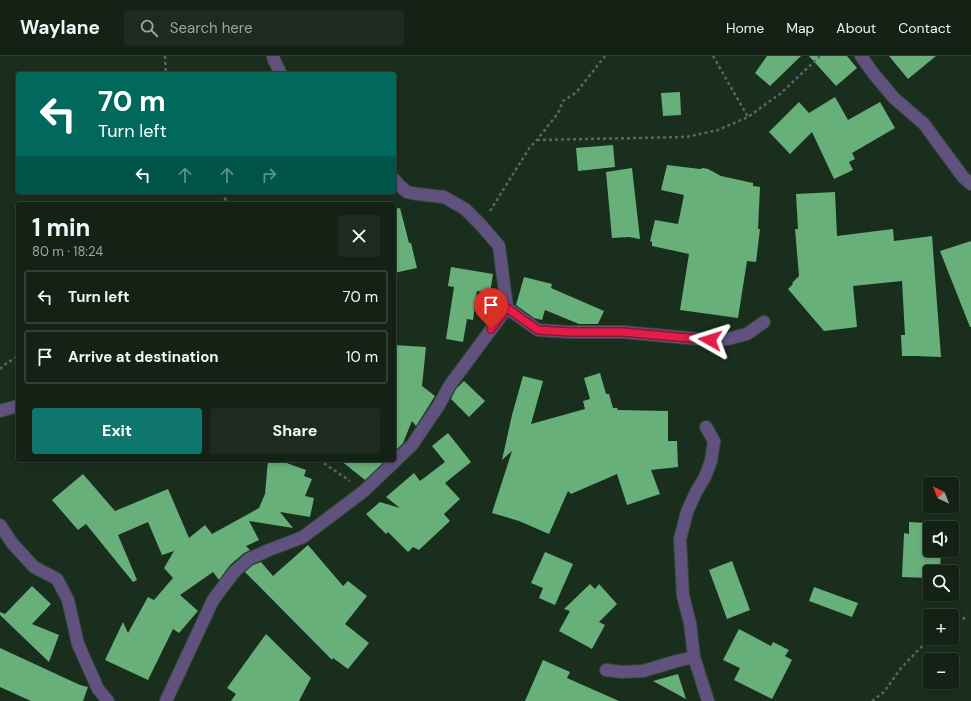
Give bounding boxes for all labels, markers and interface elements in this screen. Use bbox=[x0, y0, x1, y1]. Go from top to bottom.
search box bbox=[124, 10, 404, 46]
text: Waylane bbox=[20, 15, 100, 40]
icon: search bbox=[138, 17, 160, 39]
text: Search here bbox=[170, 18, 253, 38]
text: Home bbox=[726, 19, 764, 37]
text: Map bbox=[786, 19, 814, 37]
text: About bbox=[836, 19, 876, 37]
text: Contact bbox=[898, 19, 951, 37]
text: 70 m bbox=[98, 83, 166, 120]
icon: left bbox=[32, 88, 84, 140]
text: Turn left bbox=[98, 119, 167, 143]
icon: left bbox=[132, 164, 154, 186]
icon: ahead bbox=[174, 164, 196, 186]
icon: ahead bbox=[216, 164, 238, 186]
icon: right bbox=[258, 164, 280, 186]
text: 1 min bbox=[32, 212, 90, 243]
button: close bbox=[338, 215, 380, 257]
text: 80 m · 18:24 bbox=[32, 243, 103, 260]
icon: left bbox=[34, 286, 56, 308]
text: Turn left bbox=[68, 287, 129, 307]
text: 70 m bbox=[343, 287, 378, 307]
pin bbox=[474, 288, 508, 329]
icon: arrive bbox=[480, 294, 502, 316]
position arrow bbox=[689, 319, 731, 361]
icon: arrive bbox=[34, 346, 56, 368]
text: Arrive at destination bbox=[68, 347, 219, 367]
text: 10 m bbox=[346, 347, 378, 367]
button: Exit bbox=[32, 408, 202, 454]
button: Share bbox=[210, 408, 380, 454]
north arrow bbox=[923, 477, 959, 513]
map controls bbox=[923, 477, 959, 689]
button: sound bbox=[923, 521, 959, 557]
button: search bbox=[923, 565, 959, 601]
button: + bbox=[923, 609, 959, 645]
button: − bbox=[923, 653, 959, 689]

